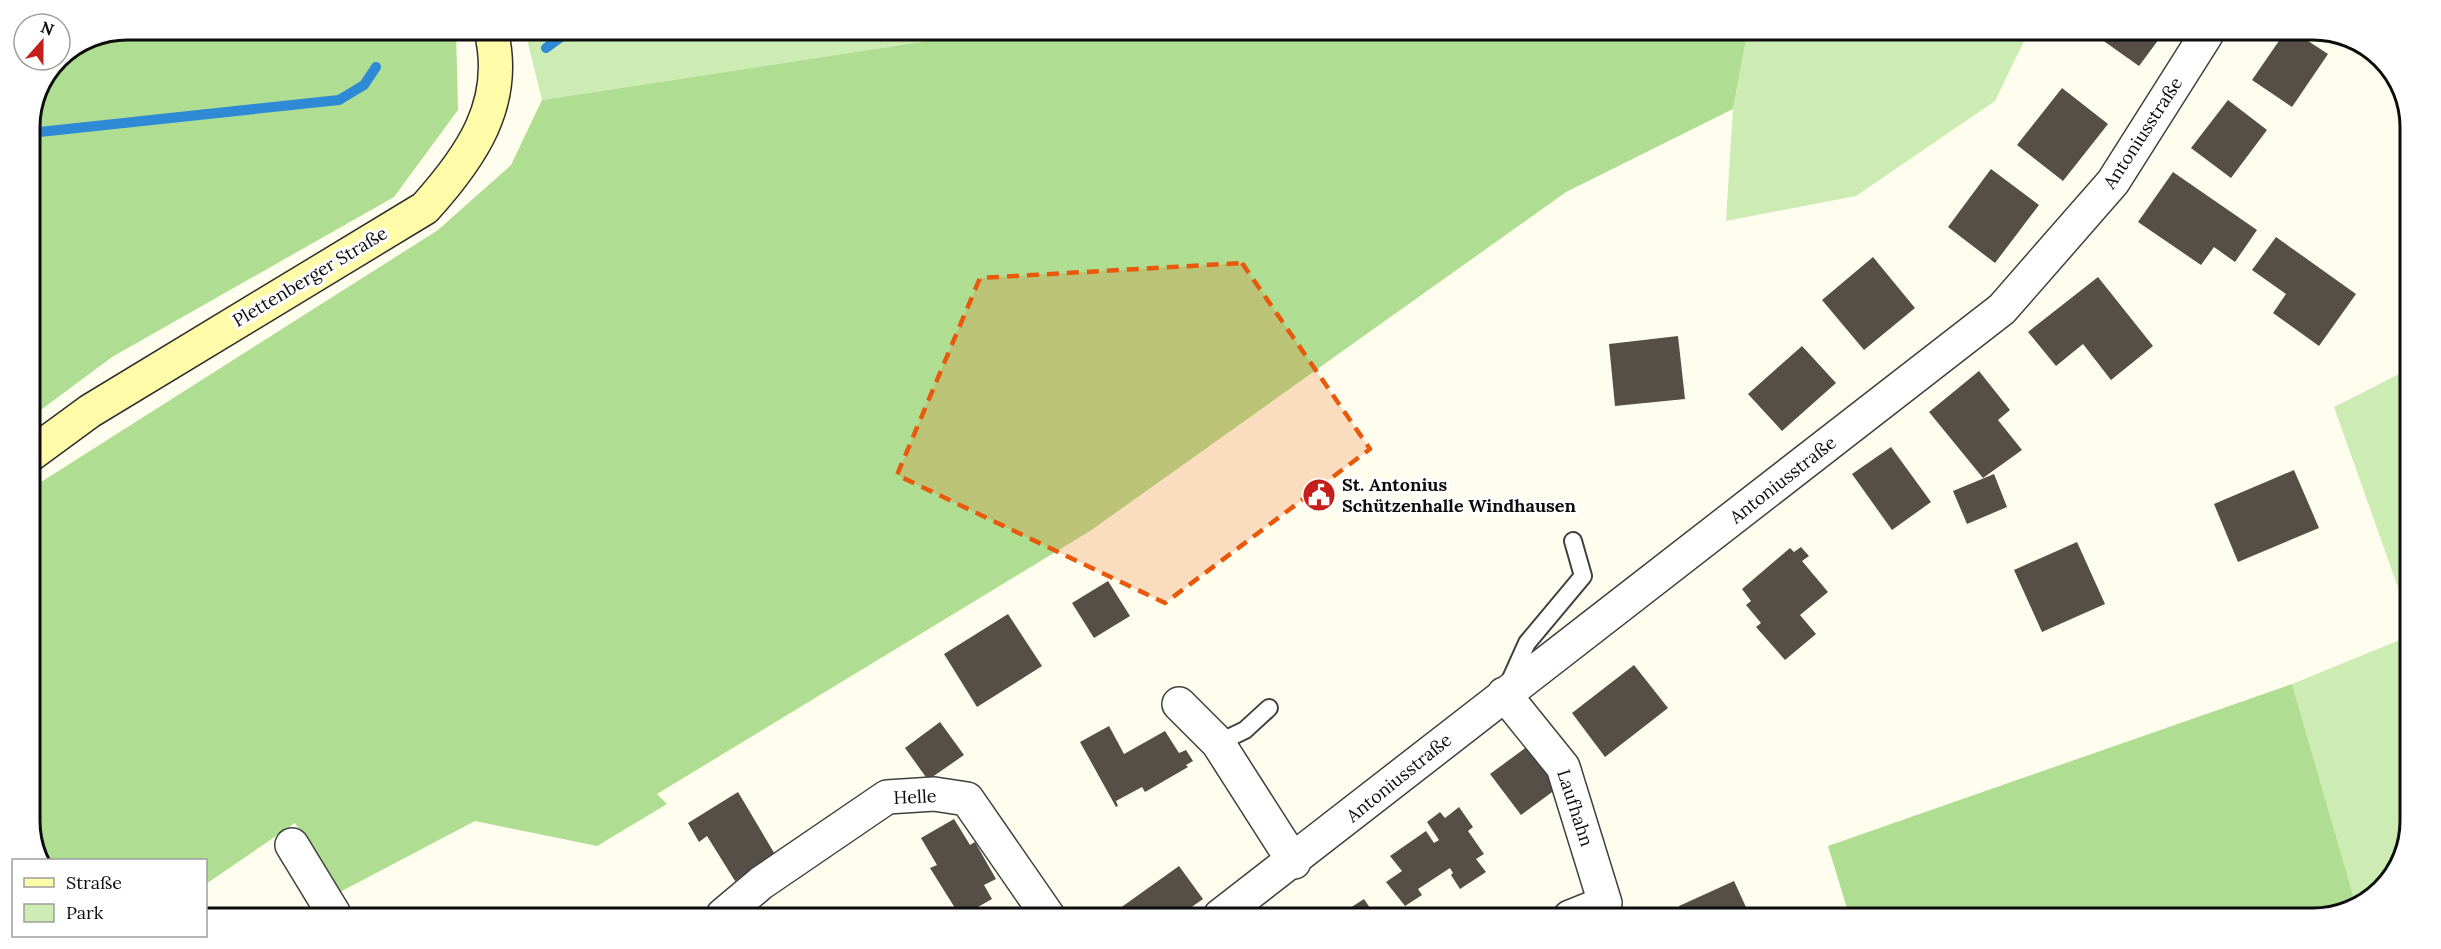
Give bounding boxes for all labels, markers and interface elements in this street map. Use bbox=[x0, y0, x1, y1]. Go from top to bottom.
north arrow bbox=[12, 12, 72, 72]
text: N bbox=[38, 16, 57, 40]
street label: Antoniusstraße bbox=[2097, 72, 2187, 194]
street label: Plettenberger Straße bbox=[228, 221, 391, 332]
street label: Antoniusstraße bbox=[1724, 431, 1841, 529]
place label: St. Antonius Schützenhalle Windhausen bbox=[1342, 473, 1576, 517]
public building icon: St. Antonius Schützenhalle Windhausen bbox=[1301, 477, 1337, 513]
street label: Antoniusstraße bbox=[1341, 728, 1456, 828]
street label: Laufhahn bbox=[1552, 766, 1599, 849]
street label: Helle bbox=[893, 784, 937, 809]
legend bbox=[12, 859, 207, 937]
text: Straße bbox=[66, 871, 122, 894]
text: Park bbox=[66, 901, 104, 924]

